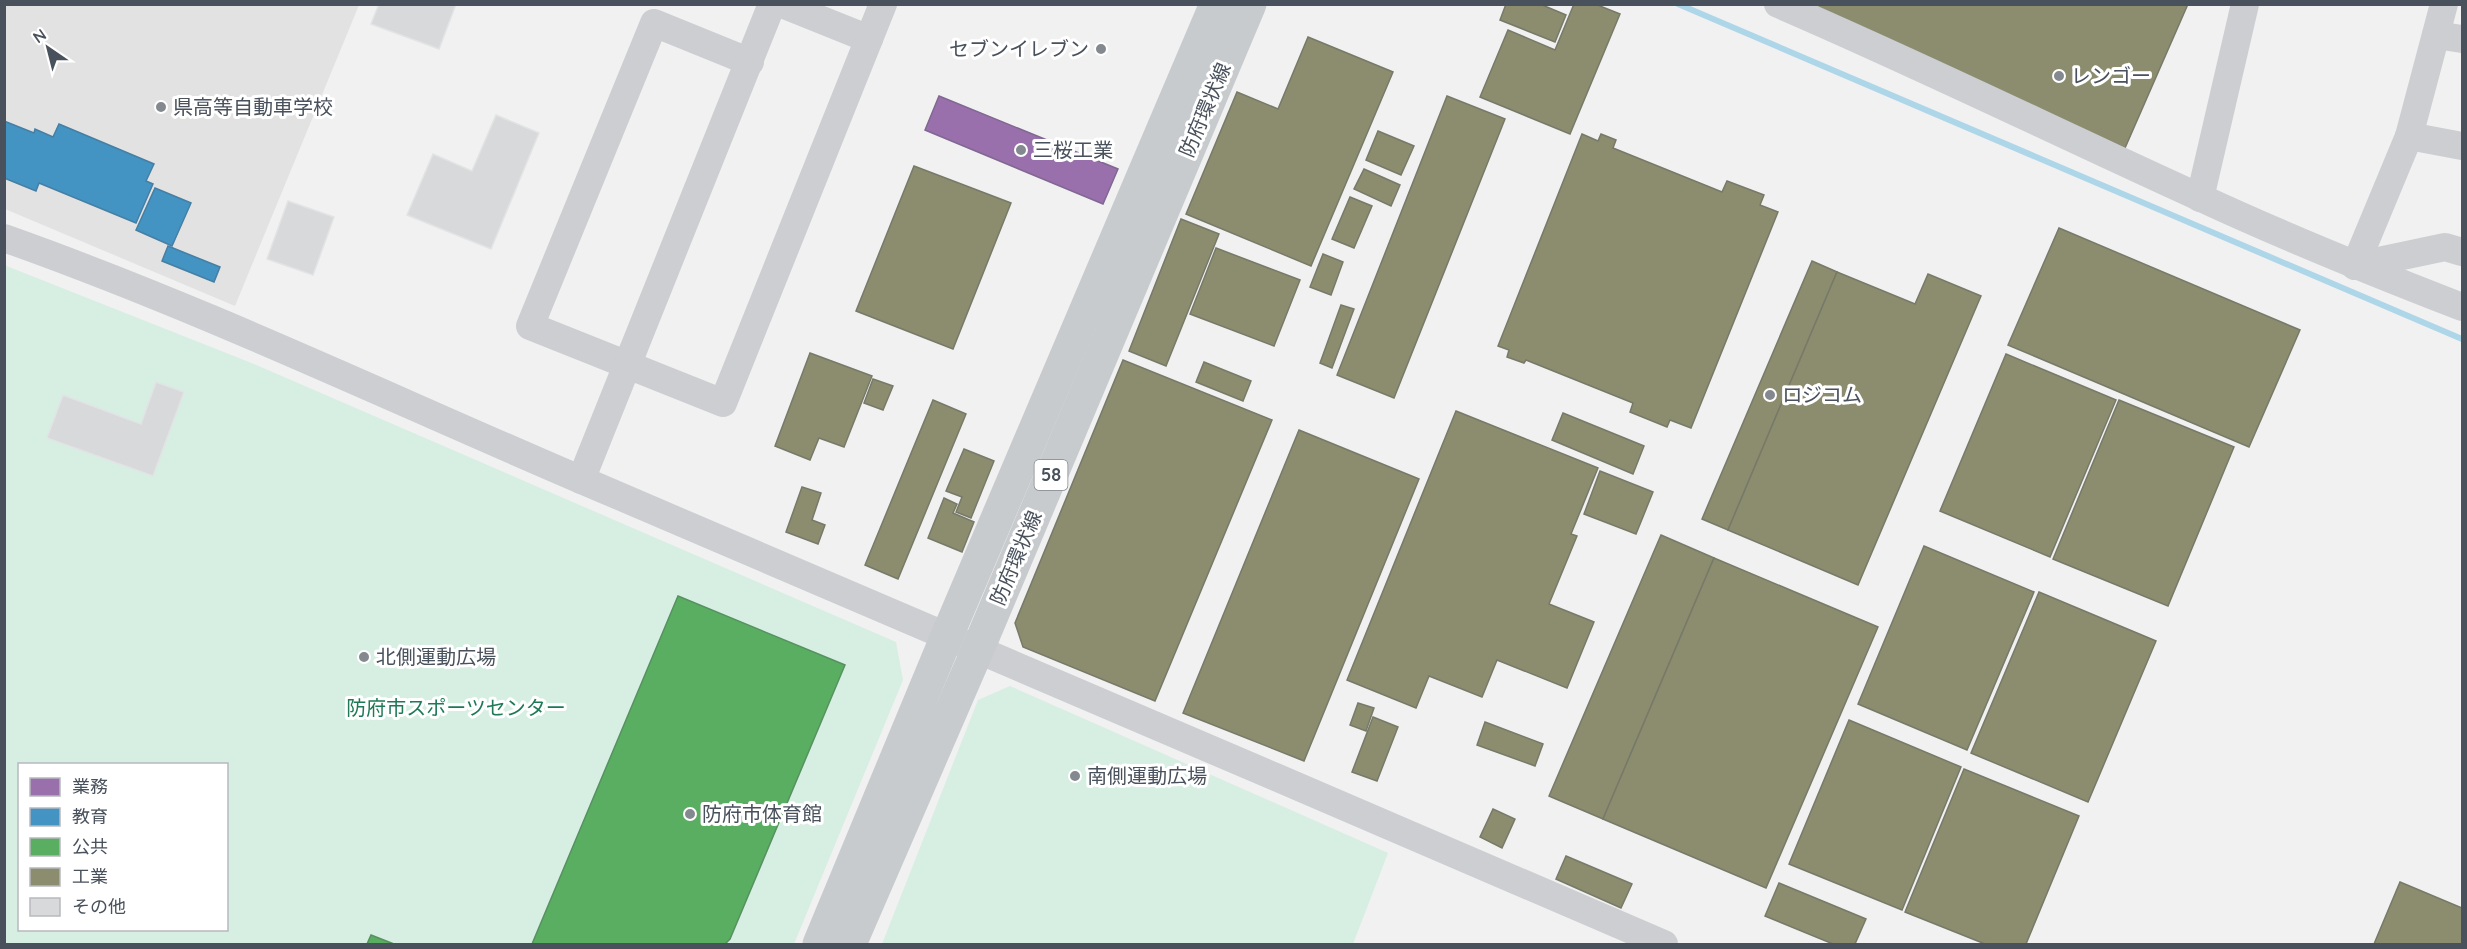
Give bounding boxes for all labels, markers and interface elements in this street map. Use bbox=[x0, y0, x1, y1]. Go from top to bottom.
north arrow bbox=[18, 18, 78, 78]
text: N bbox=[29, 24, 50, 47]
place label: セブンイレブン bbox=[949, 36, 1089, 61]
marker: セブンイレブン bbox=[1094, 42, 1108, 56]
street label: 防府環状線 bbox=[1173, 59, 1236, 161]
place label: レンゴー bbox=[2071, 63, 2151, 88]
marker: レンゴー bbox=[2052, 69, 2066, 83]
place label: 県高等自動車学校 bbox=[173, 94, 333, 119]
marker: 県高等自動車学校 bbox=[154, 100, 168, 114]
place label: 三桜工業 bbox=[1033, 137, 1113, 162]
marker: 三桜工業 bbox=[1014, 143, 1028, 157]
place label: ロジコム bbox=[1782, 382, 1862, 407]
marker: ロジコム bbox=[1763, 388, 1777, 402]
road number: 58 bbox=[1034, 460, 1068, 490]
street label: 防府環状線 bbox=[984, 507, 1047, 609]
place label: 北側運動広場 bbox=[376, 644, 496, 669]
marker: 北側運動広場 bbox=[357, 650, 371, 664]
park label: 防府市スポーツセンター bbox=[346, 695, 566, 720]
legend bbox=[18, 763, 228, 931]
place label: 南側運動広場 bbox=[1087, 763, 1207, 788]
marker: 南側運動広場 bbox=[1068, 769, 1082, 783]
text: 業務 bbox=[72, 775, 108, 798]
place label: 防府市体育館 bbox=[702, 801, 822, 826]
text: 教育 bbox=[72, 805, 108, 828]
marker: 防府市体育館 bbox=[683, 807, 697, 821]
text: 公共 bbox=[72, 835, 108, 858]
text: 工業 bbox=[72, 865, 108, 888]
text: その他 bbox=[72, 895, 126, 918]

